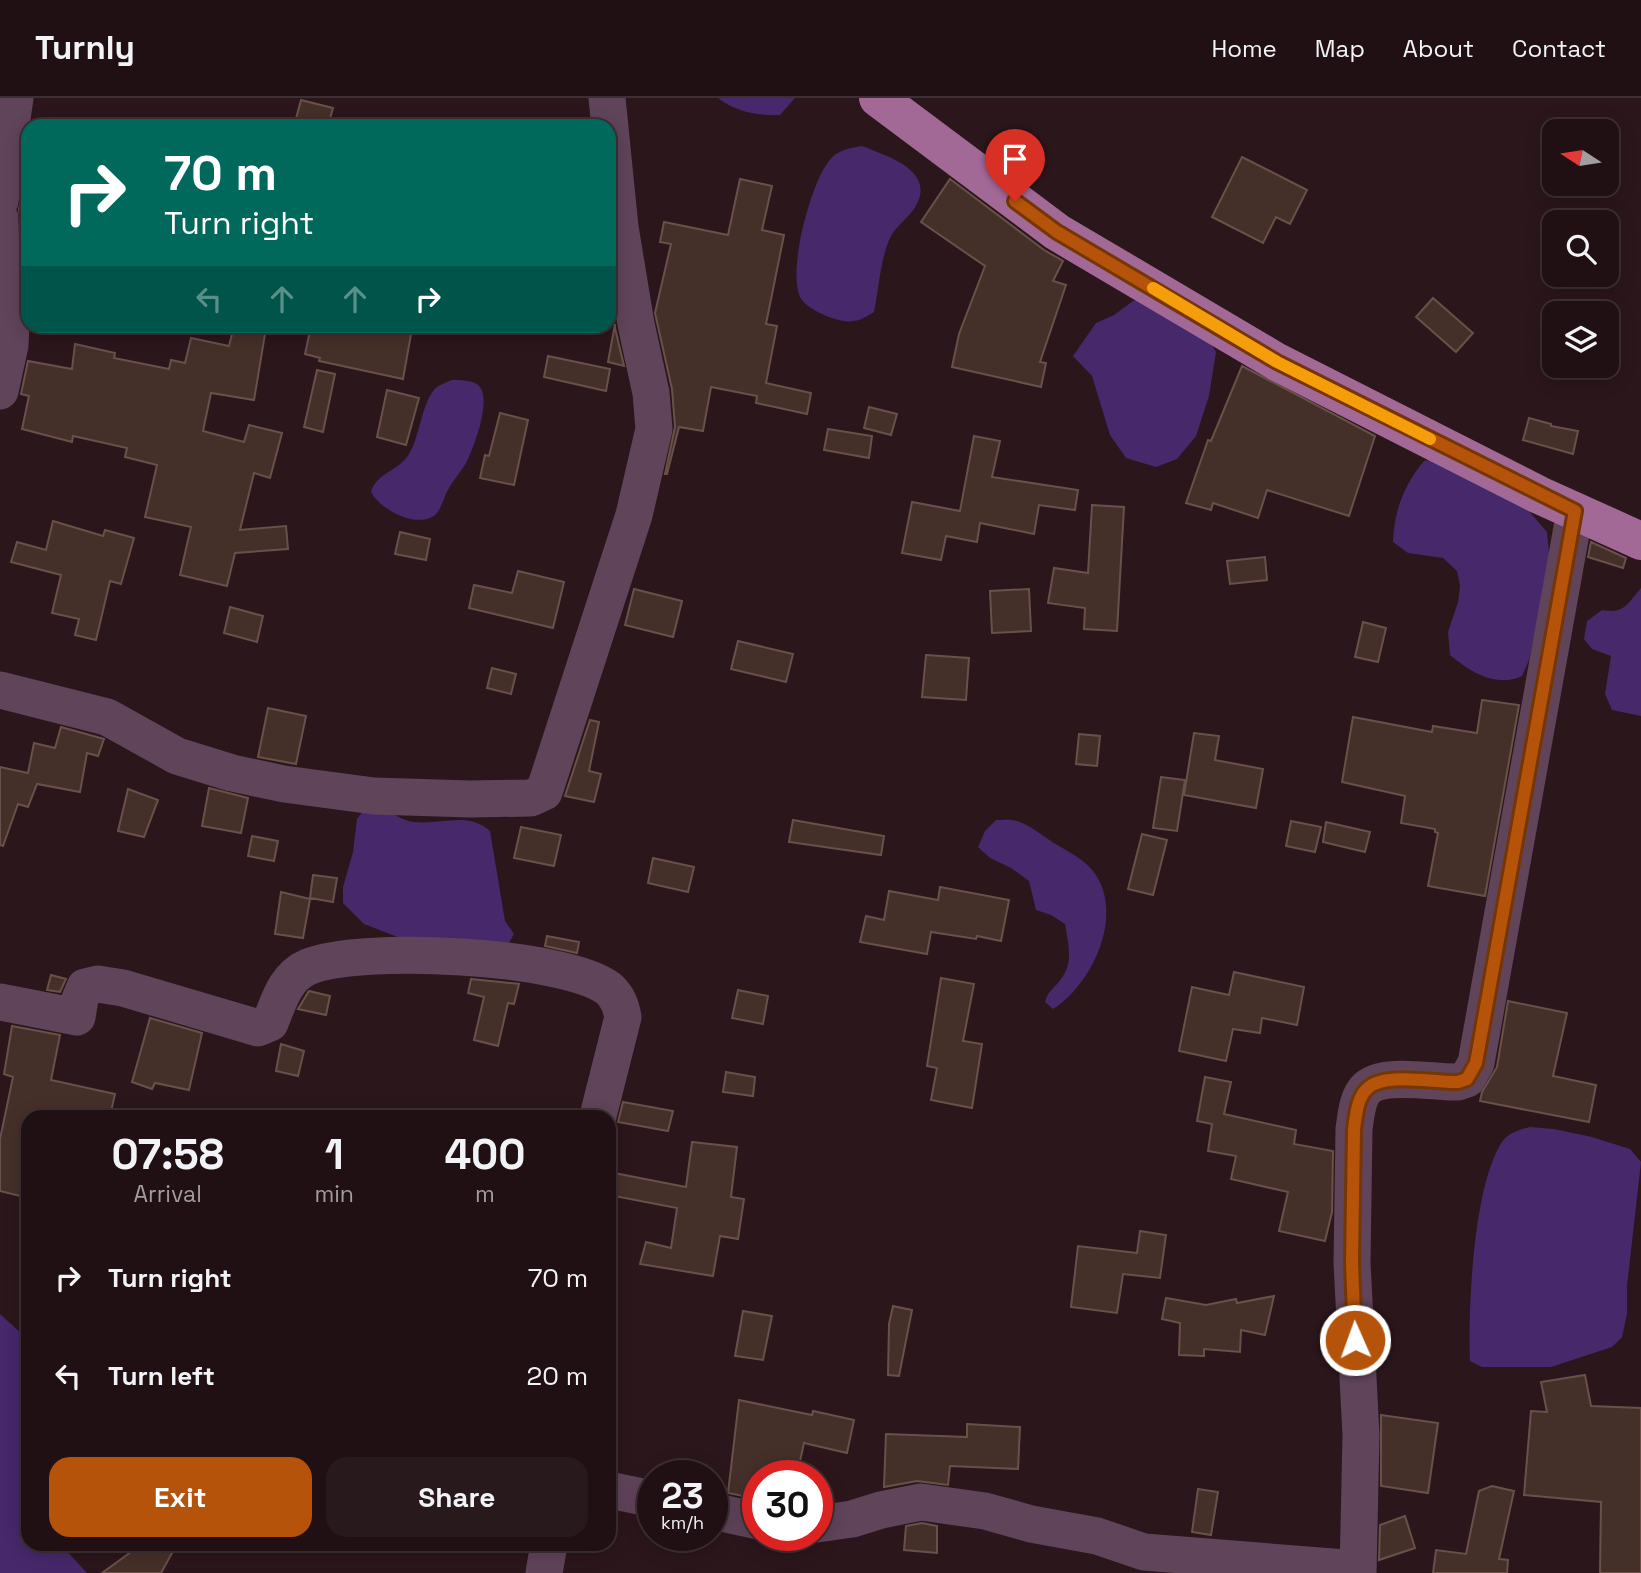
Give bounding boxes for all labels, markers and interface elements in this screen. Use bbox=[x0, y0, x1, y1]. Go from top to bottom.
text: Turnly bbox=[35, 27, 135, 69]
text: Home bbox=[1211, 33, 1277, 64]
text: Map bbox=[1315, 33, 1365, 64]
text: About bbox=[1403, 33, 1474, 64]
text: Contact bbox=[1512, 33, 1606, 64]
north arrow bbox=[1542, 119, 1619, 196]
map controls bbox=[1542, 119, 1619, 378]
pin bbox=[985, 129, 1045, 201]
icon: arrive bbox=[996, 140, 1034, 178]
text: 70 m bbox=[164, 142, 277, 204]
icon: right bbox=[49, 147, 140, 238]
text: Turn right bbox=[164, 203, 314, 243]
button: search bbox=[1542, 210, 1619, 287]
icon: left bbox=[190, 280, 228, 318]
icon: ahead bbox=[263, 280, 301, 318]
icon: ahead bbox=[336, 280, 374, 318]
icon: right bbox=[409, 280, 447, 318]
button: layers bbox=[1542, 301, 1619, 378]
text: 07:58 bbox=[111, 1128, 224, 1181]
text: 1 bbox=[325, 1128, 344, 1181]
text: 400 bbox=[444, 1128, 526, 1181]
text: Arrival bbox=[134, 1179, 202, 1209]
text: min bbox=[314, 1179, 354, 1209]
text: m bbox=[475, 1179, 495, 1209]
icon: right bbox=[49, 1259, 87, 1297]
text: Turn right bbox=[108, 1261, 232, 1295]
text: 70 m bbox=[528, 1261, 588, 1295]
position arrow bbox=[1318, 1303, 1392, 1377]
icon: left bbox=[49, 1357, 87, 1395]
text: Turn left bbox=[108, 1359, 215, 1393]
text: 20 m bbox=[527, 1359, 588, 1393]
button: Exit bbox=[49, 1457, 312, 1537]
button: Share bbox=[326, 1457, 588, 1537]
speed limit sign: 30 bbox=[742, 1460, 833, 1551]
text: 23 bbox=[661, 1474, 704, 1518]
text: km/h bbox=[661, 1511, 704, 1534]

